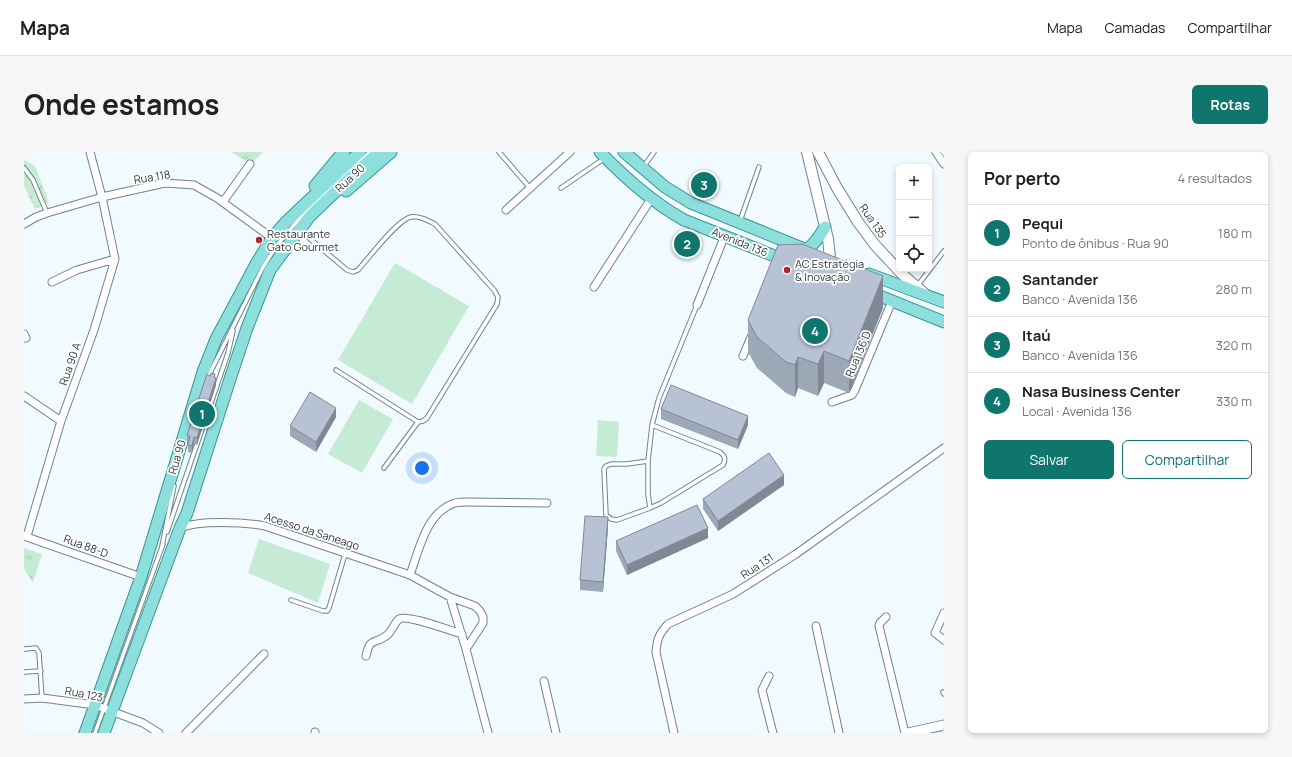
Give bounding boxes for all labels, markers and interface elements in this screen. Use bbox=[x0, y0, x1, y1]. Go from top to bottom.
text: Mapa bbox=[20, 15, 70, 41]
text: Mapa bbox=[1047, 18, 1083, 37]
text: Camadas bbox=[1105, 18, 1165, 37]
text: Compartilhar bbox=[1187, 18, 1272, 37]
text: Onde estamos bbox=[24, 85, 219, 123]
button: Rotas bbox=[1192, 85, 1268, 124]
street label: Rua 90 bbox=[332, 160, 368, 195]
map controls bbox=[896, 164, 932, 272]
button: + bbox=[896, 164, 932, 200]
street label: Rua 118 bbox=[133, 166, 171, 187]
text: Por perto bbox=[984, 167, 1060, 190]
text: 4 resultados bbox=[1177, 169, 1252, 187]
pin: 3 bbox=[691, 170, 717, 200]
button: − bbox=[896, 200, 932, 236]
street label: Rua 135 bbox=[856, 201, 891, 241]
text: Pequi bbox=[1022, 213, 1063, 234]
street label: Avenida 136 bbox=[710, 223, 771, 260]
text: 1 bbox=[994, 224, 1000, 242]
text: 180 m bbox=[1218, 224, 1252, 242]
place label: Restaurante Gato Gourmet bbox=[267, 226, 339, 254]
pin: 2 bbox=[674, 229, 700, 259]
text: Ponto de ônibus · Rua 90 bbox=[1022, 234, 1169, 252]
marker: Restaurante Gato Gourmet bbox=[254, 235, 264, 245]
button: locate bbox=[896, 236, 932, 272]
place label: AC Estratégia & Inovação bbox=[795, 256, 864, 284]
marker: AC Estratégia & Inovação bbox=[782, 265, 792, 275]
text: Santander bbox=[1022, 269, 1099, 290]
text: 2 bbox=[993, 280, 1001, 298]
text: 280 m bbox=[1215, 280, 1252, 298]
text: Banco · Avenida 136 bbox=[1022, 290, 1138, 308]
pin: 4 bbox=[802, 316, 828, 346]
text: Itaú bbox=[1022, 325, 1051, 346]
street label: Rua 136 D bbox=[841, 329, 874, 379]
text: 3 bbox=[993, 336, 1001, 354]
text: 320 m bbox=[1216, 336, 1252, 354]
street label: Rua 90 A bbox=[55, 340, 84, 387]
text: Banco · Avenida 136 bbox=[1022, 346, 1138, 364]
text: Nasa Business Center bbox=[1022, 381, 1180, 402]
text: 4 bbox=[993, 392, 1001, 410]
text: 330 m bbox=[1216, 392, 1252, 410]
pin: 1 bbox=[189, 399, 215, 429]
text: Local · Avenida 136 bbox=[1022, 402, 1132, 420]
street label: Rua 90 bbox=[164, 438, 189, 476]
button: Salvar bbox=[984, 440, 1114, 479]
button: Compartilhar bbox=[1122, 440, 1252, 479]
your location bbox=[412, 458, 432, 478]
street label: Acesso da Saneago bbox=[263, 508, 362, 553]
street label: Rua 88-D bbox=[62, 531, 111, 561]
street label: Rua 131 bbox=[737, 549, 776, 582]
street label: Rua 123 bbox=[64, 682, 104, 705]

